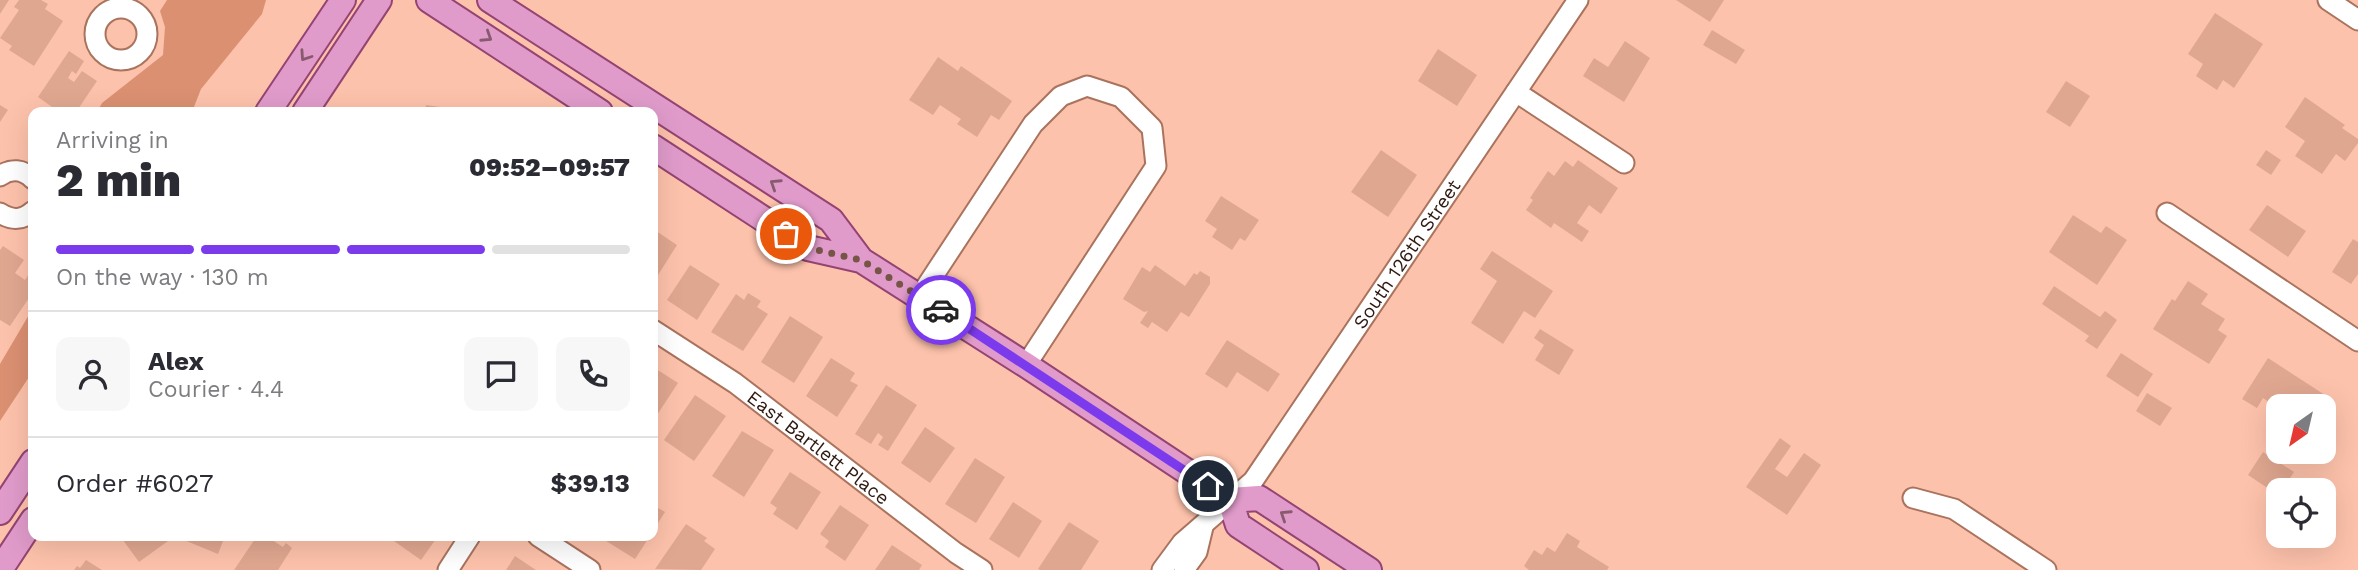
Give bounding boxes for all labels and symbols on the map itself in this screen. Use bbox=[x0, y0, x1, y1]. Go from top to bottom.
one-way arrow bbox=[479, 29, 492, 42]
one-way arrow bbox=[301, 48, 314, 61]
street label: South 126th Street bbox=[1348, 175, 1465, 333]
one-way arrow bbox=[769, 179, 782, 192]
pin bbox=[756, 204, 816, 264]
courier bbox=[906, 275, 976, 345]
street label: East Bartlett Place bbox=[743, 386, 894, 510]
north arrow bbox=[2266, 394, 2336, 464]
pin bbox=[1178, 456, 1238, 516]
one-way arrow bbox=[1280, 511, 1293, 524]

